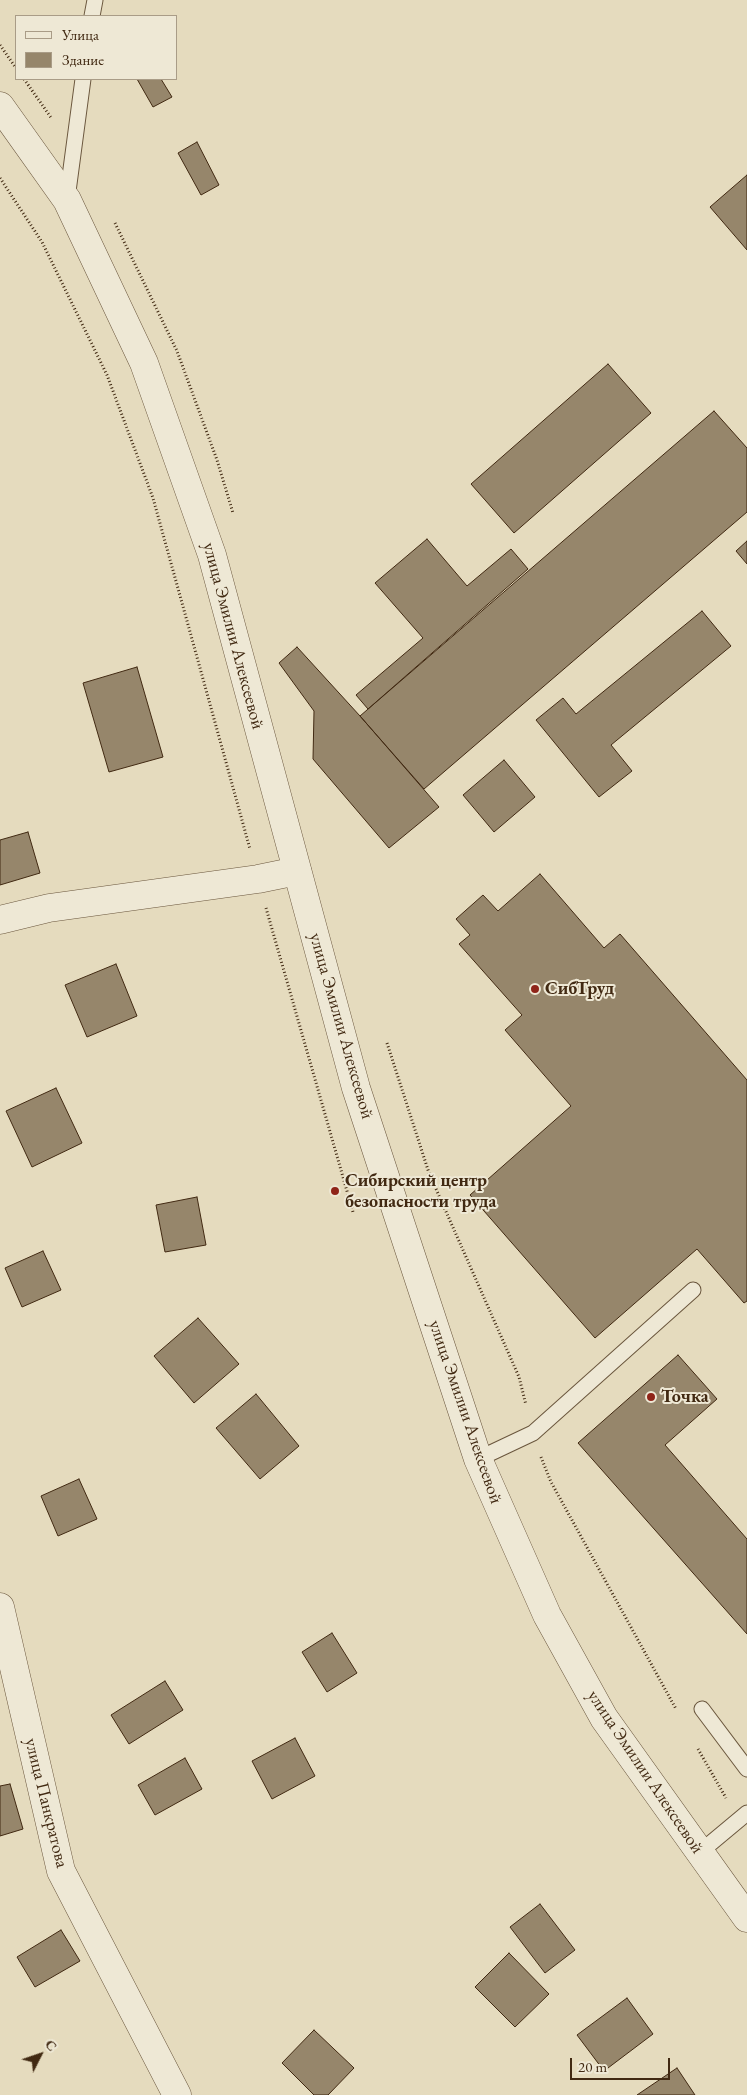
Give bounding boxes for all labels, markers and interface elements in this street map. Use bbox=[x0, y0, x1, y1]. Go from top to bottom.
legend bbox=[15, 15, 178, 80]
text: Улица bbox=[62, 25, 99, 44]
text: Здание bbox=[62, 50, 104, 69]
street label: улица Эмилии Алексеевой bbox=[198, 540, 268, 732]
street label: улица Эмилии Алексеевой bbox=[304, 930, 378, 1122]
place label: СибТруд bbox=[545, 978, 614, 1000]
marker: СибТруд bbox=[529, 983, 541, 995]
place label: Сибирский центр безопасности труда bbox=[345, 1170, 496, 1212]
marker: Сибирский центр безопасности труда bbox=[329, 1185, 341, 1197]
street label: улица Эмилии Алексеевой bbox=[423, 1317, 507, 1507]
place label: Точка bbox=[661, 1386, 709, 1408]
marker: Точка bbox=[645, 1391, 657, 1403]
street label: улица Эмилии Алексеевой bbox=[582, 1686, 708, 1858]
street label: улица Панкратова bbox=[19, 1736, 73, 1870]
north arrow bbox=[15, 2030, 65, 2080]
text: С bbox=[41, 2036, 61, 2055]
scale bar bbox=[572, 2048, 672, 2080]
text: 20 m bbox=[578, 2057, 607, 2076]

